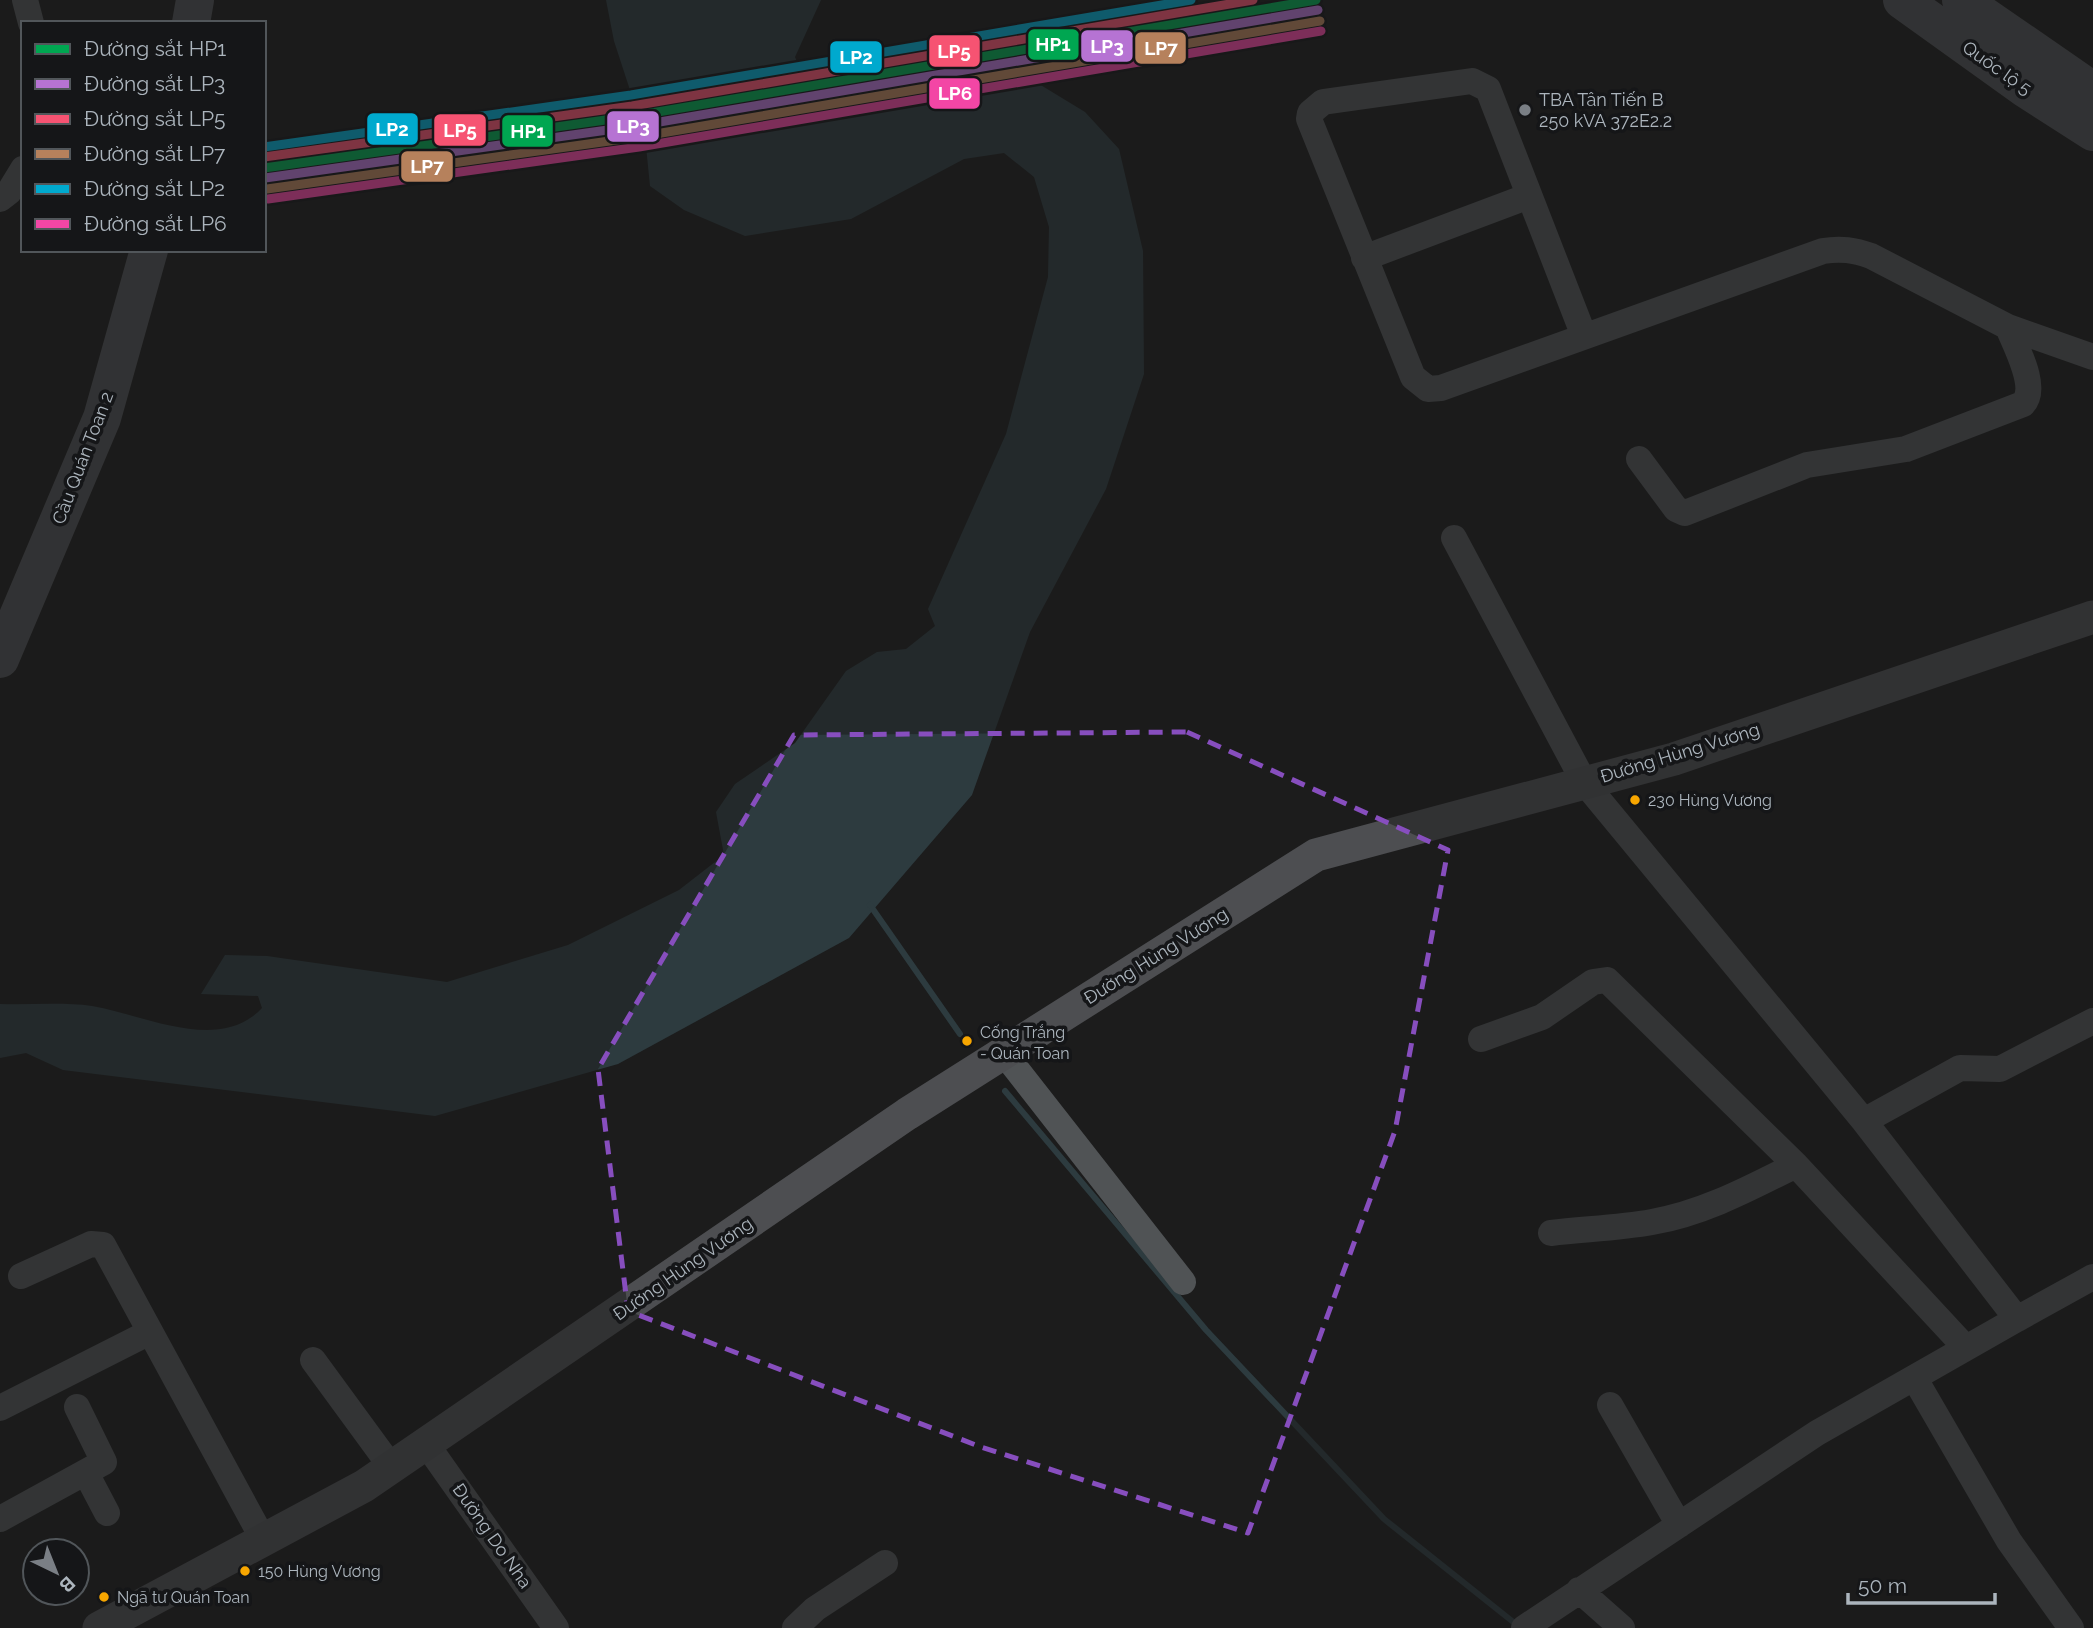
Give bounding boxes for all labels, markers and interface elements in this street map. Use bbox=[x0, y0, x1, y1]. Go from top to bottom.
legend bbox=[21, 21, 266, 252]
line badge: HP1 bbox=[1027, 28, 1080, 61]
line badge: LP3 bbox=[1080, 29, 1134, 63]
line badge: LP7 bbox=[1134, 31, 1187, 65]
text: HP1 bbox=[1035, 33, 1071, 55]
line badge: LP5 bbox=[928, 34, 981, 68]
text: LP3 bbox=[1090, 35, 1124, 57]
text: Đường sắt HP1 bbox=[84, 36, 226, 61]
street label: Quốc lộ 5 bbox=[1959, 36, 2036, 99]
text: LP7 bbox=[1144, 37, 1178, 59]
line badge: LP2 bbox=[829, 40, 883, 74]
text: LP5 bbox=[937, 40, 971, 62]
text: LP2 bbox=[839, 46, 873, 68]
text: Đường sắt LP3 bbox=[84, 71, 225, 96]
line badge: LP6 bbox=[928, 77, 981, 110]
text: LP6 bbox=[938, 82, 972, 104]
place label: TBA Tân Tiến B 250 kVA 372E2.2 bbox=[1539, 89, 1672, 131]
marker: TBA Tân Tiến B 250 kVA 372E2.2 bbox=[1517, 102, 1533, 118]
text: Đường sắt LP5 bbox=[84, 106, 225, 131]
line badge: LP3 bbox=[606, 110, 660, 143]
line badge: LP2 bbox=[366, 112, 419, 146]
line badge: LP5 bbox=[433, 113, 487, 147]
line badge: HP1 bbox=[501, 114, 554, 148]
text: LP3 bbox=[616, 115, 650, 137]
text: LP2 bbox=[375, 118, 409, 140]
text: LP5 bbox=[443, 119, 477, 141]
text: HP1 bbox=[510, 120, 546, 142]
text: Đường sắt LP7 bbox=[84, 141, 226, 166]
line badge: LP7 bbox=[400, 150, 454, 183]
text: LP7 bbox=[410, 155, 444, 177]
text: Đường sắt LP2 bbox=[84, 176, 225, 201]
text: Đường sắt LP6 bbox=[84, 211, 227, 236]
street label: Cầu Quán Toan 2 bbox=[48, 389, 117, 527]
street label: Đường Hùng Vương bbox=[1598, 718, 1762, 787]
place label: 230 Hùng Vương bbox=[1648, 791, 1772, 810]
marker: 230 Hùng Vương bbox=[1628, 793, 1642, 807]
street label: Đường Hùng Vương bbox=[1080, 903, 1231, 1008]
place label: Cống Trắng - Quán Toan bbox=[980, 1023, 1070, 1063]
marker: Cống Trắng - Quán Toan bbox=[960, 1034, 974, 1048]
street label: Đường Hùng Vương bbox=[609, 1213, 756, 1325]
street label: Đường Do Nha bbox=[449, 1479, 536, 1592]
north arrow bbox=[21, 1537, 91, 1607]
place label: 150 Hùng Vương bbox=[258, 1562, 381, 1581]
scale bar bbox=[1848, 1562, 1995, 1606]
marker: 150 Hùng Vương bbox=[238, 1564, 252, 1578]
text: B bbox=[55, 1572, 80, 1597]
text: 50 m bbox=[1858, 1573, 1907, 1598]
place label: Ngã tư Quán Toan bbox=[117, 1588, 250, 1607]
marker: Ngã tư Quán Toan bbox=[97, 1590, 111, 1604]

